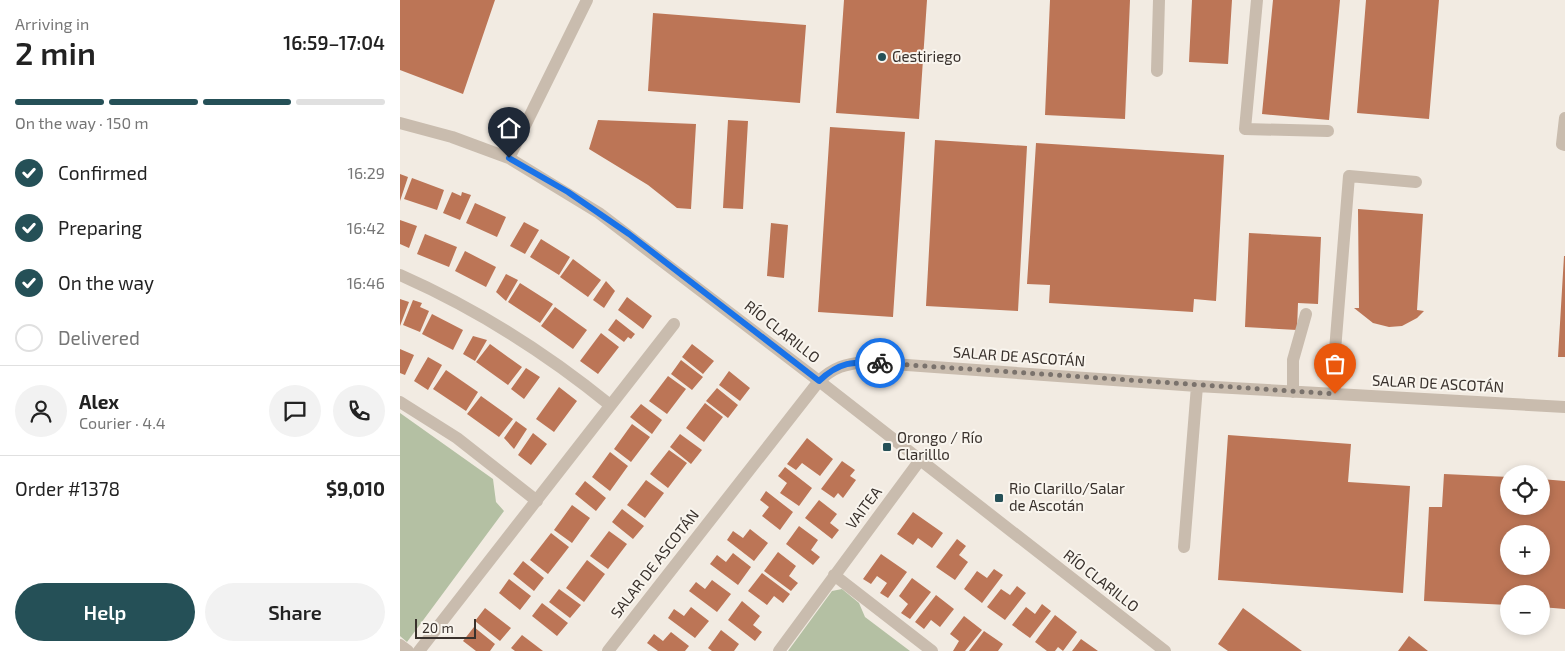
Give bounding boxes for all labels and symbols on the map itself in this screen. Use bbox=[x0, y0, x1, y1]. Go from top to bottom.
place label: Gestiriego bbox=[892, 47, 961, 65]
marker: Gestiriego bbox=[876, 51, 888, 63]
pin bbox=[488, 107, 530, 158]
street label: RÍO CLARILLO bbox=[741, 296, 824, 366]
courier bbox=[855, 338, 905, 388]
street label: SALAR DE ASCOTÁN bbox=[952, 342, 1086, 370]
pin bbox=[1314, 343, 1356, 394]
street label: SALAR DE ASCOTÁN bbox=[1371, 371, 1505, 395]
place label: Orongo / Río Clarilllo bbox=[897, 428, 983, 463]
marker: Orongo / Río Clarilllo bbox=[881, 441, 893, 453]
place label: Rio Clarillo/Salar de Ascotán bbox=[1009, 479, 1125, 514]
street label: VAITEA bbox=[841, 482, 885, 532]
marker: Rio Clarillo/Salar de Ascotán bbox=[993, 492, 1005, 504]
street label: SALAR DE ASCOTÁN bbox=[606, 506, 702, 621]
street label: RÍO CLARILLO bbox=[1060, 545, 1143, 615]
scale bar bbox=[415, 616, 476, 639]

